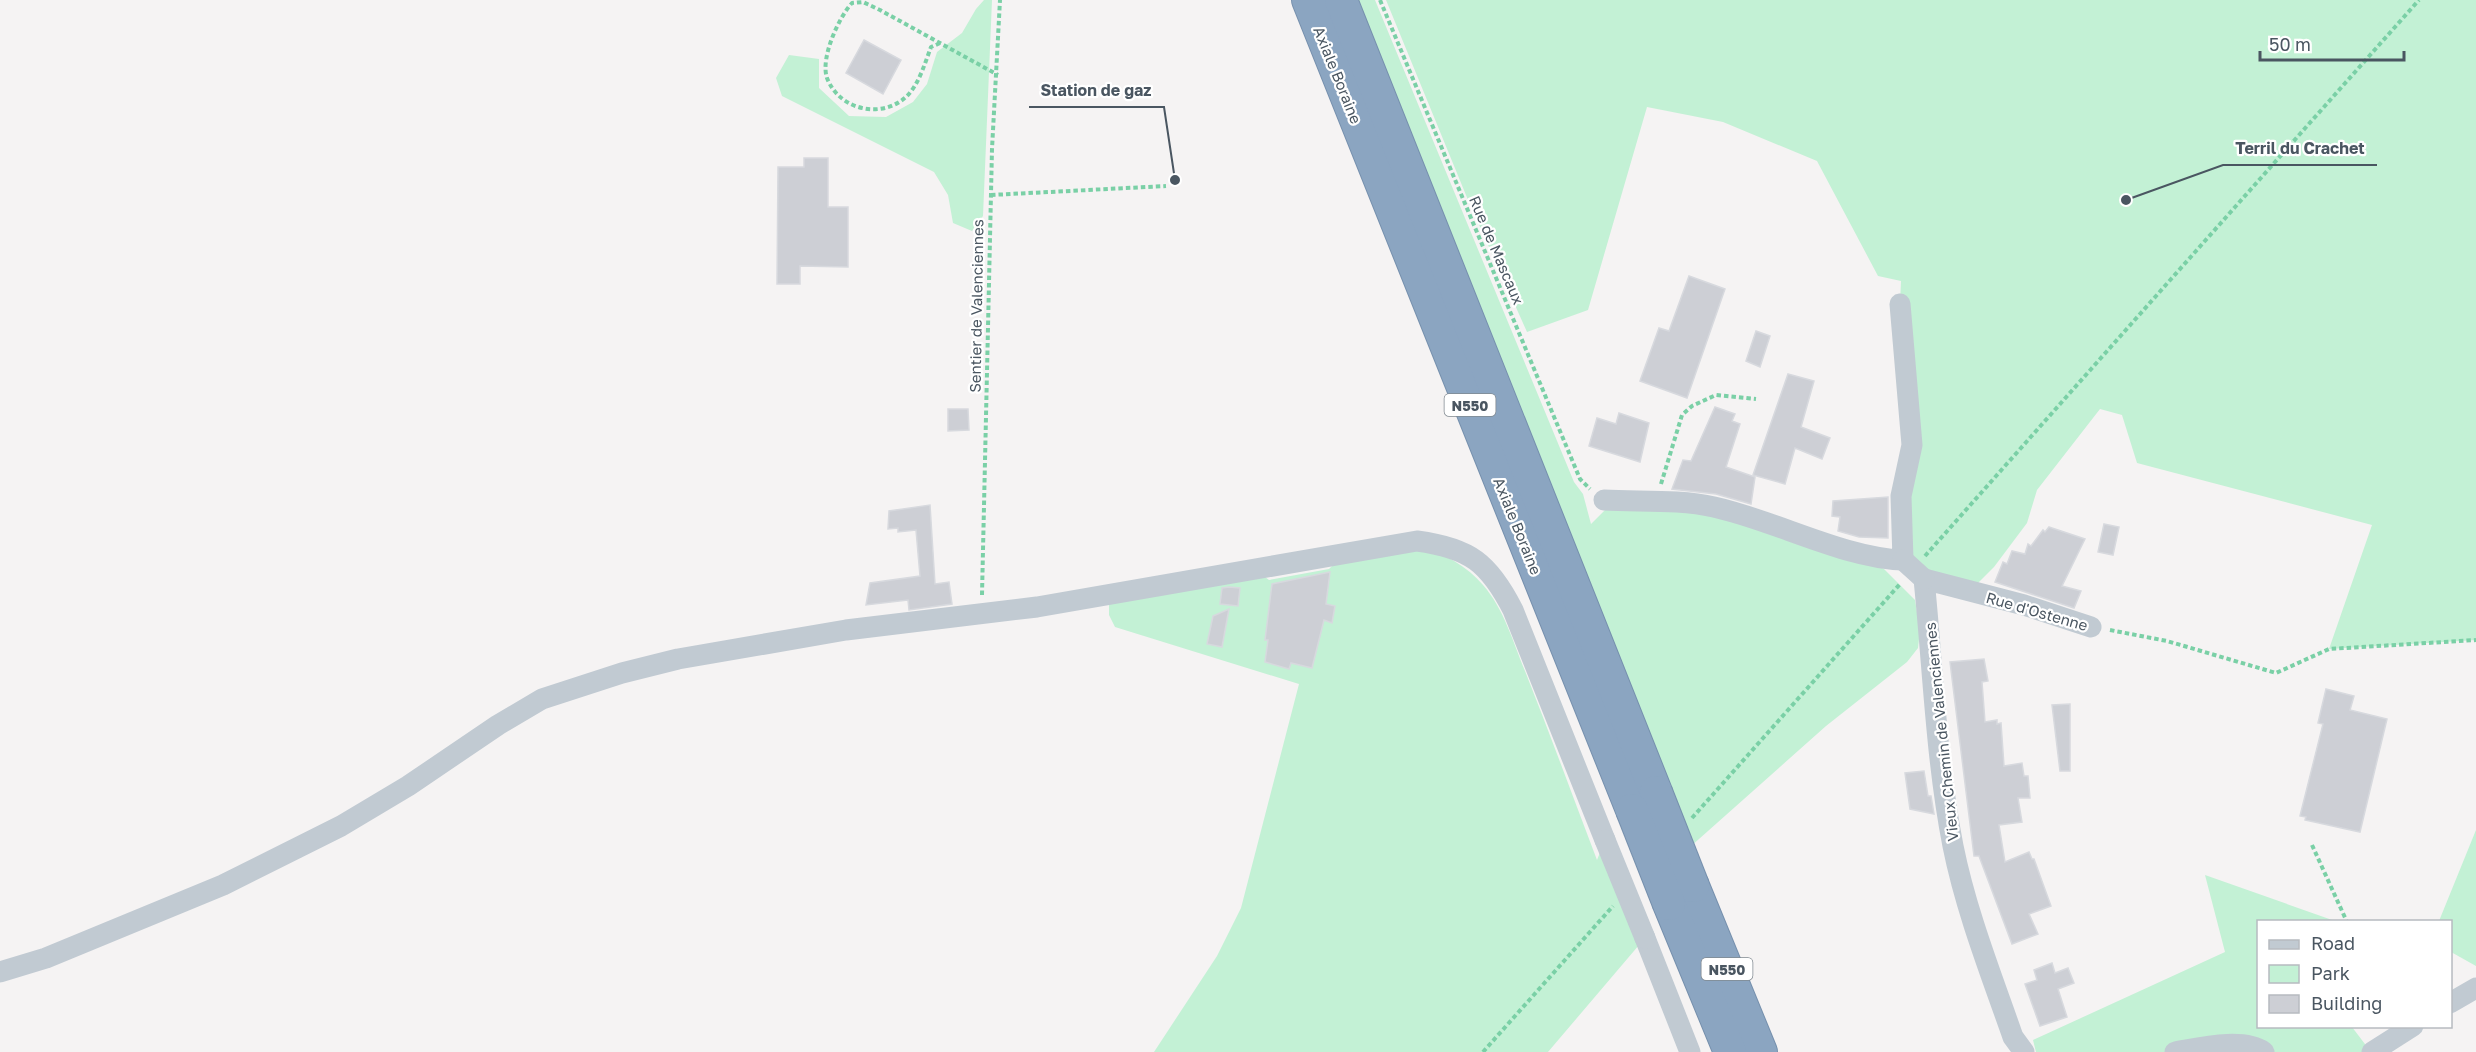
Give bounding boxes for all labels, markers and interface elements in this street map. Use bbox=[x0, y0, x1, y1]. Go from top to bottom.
street label: Axiale Boraine bbox=[1310, 24, 1366, 127]
scale bar bbox=[2260, 24, 2404, 62]
text: 50 m bbox=[2269, 33, 2311, 55]
callout: Station de gaz bbox=[1029, 73, 1164, 107]
text: Station de gaz bbox=[1041, 80, 1151, 100]
callout: Terril du Crachet bbox=[2223, 131, 2377, 165]
text: Terril du Crachet bbox=[2235, 138, 2365, 158]
street label: Rue de Mascaux bbox=[1466, 193, 1528, 307]
street label: Sentier de Valenciennes bbox=[965, 219, 987, 393]
road number: N550 bbox=[1444, 394, 1496, 416]
street label: Axiale Boraine bbox=[1490, 475, 1546, 578]
street label: Rue d'Ostenne bbox=[1984, 588, 2090, 634]
street label: Vieux Chemin de Valenciennes bbox=[1921, 622, 1961, 842]
legend bbox=[2257, 920, 2452, 1028]
text: Road bbox=[2311, 932, 2355, 954]
road number: N550 bbox=[1702, 958, 1752, 980]
text: Park bbox=[2311, 962, 2350, 984]
text: Building bbox=[2311, 992, 2382, 1014]

